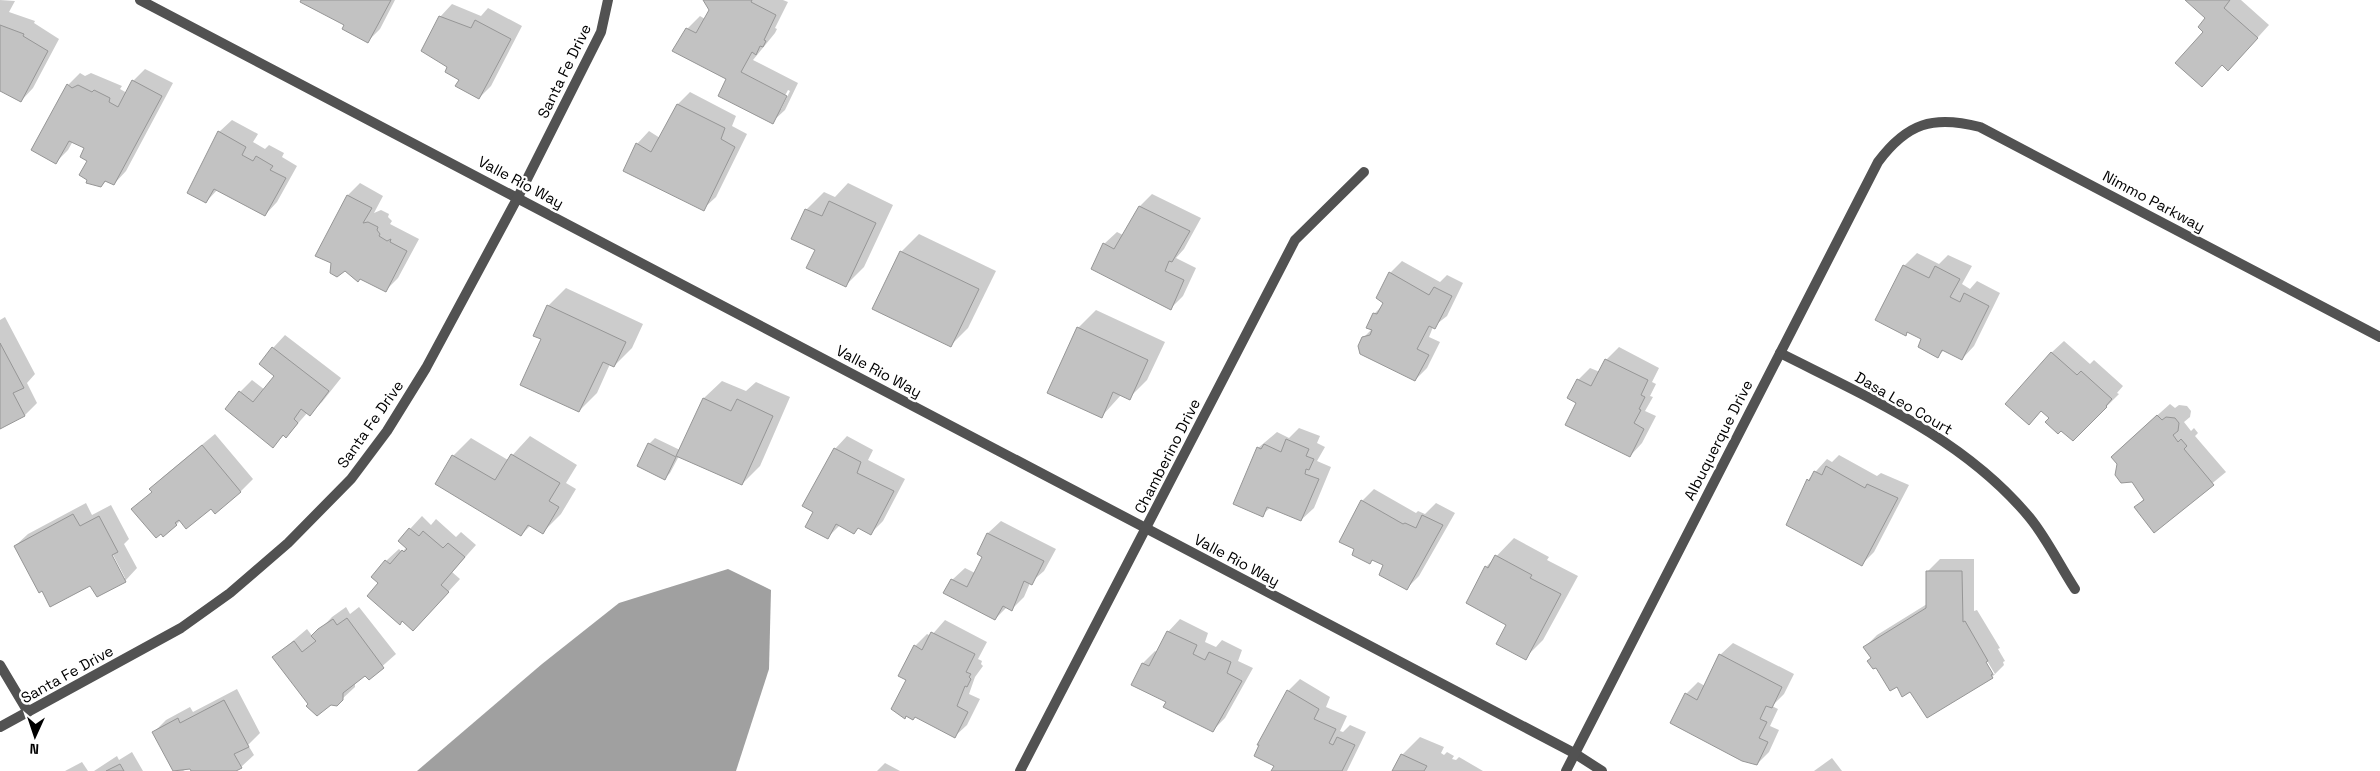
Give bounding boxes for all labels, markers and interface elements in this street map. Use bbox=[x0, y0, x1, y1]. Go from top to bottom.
street label: Santa Fe Drive bbox=[533, 21, 595, 121]
street label: Valle Rio Way bbox=[475, 151, 567, 213]
street label: Nimmo Parkway bbox=[2100, 166, 2208, 236]
street label: Valle Rio Way bbox=[833, 340, 925, 402]
street label: Dasa Leo Court bbox=[1852, 367, 1956, 439]
street label: Santa Fe Drive bbox=[333, 376, 407, 472]
street label: Albuquerque Drive bbox=[1679, 377, 1757, 503]
street label: Chamberino Drive bbox=[1130, 395, 1204, 517]
street label: Valle Rio Way bbox=[1191, 529, 1283, 591]
street label: Santa Fe Drive bbox=[17, 641, 117, 707]
north arrow bbox=[10, 711, 60, 761]
text: N bbox=[29, 740, 39, 758]

